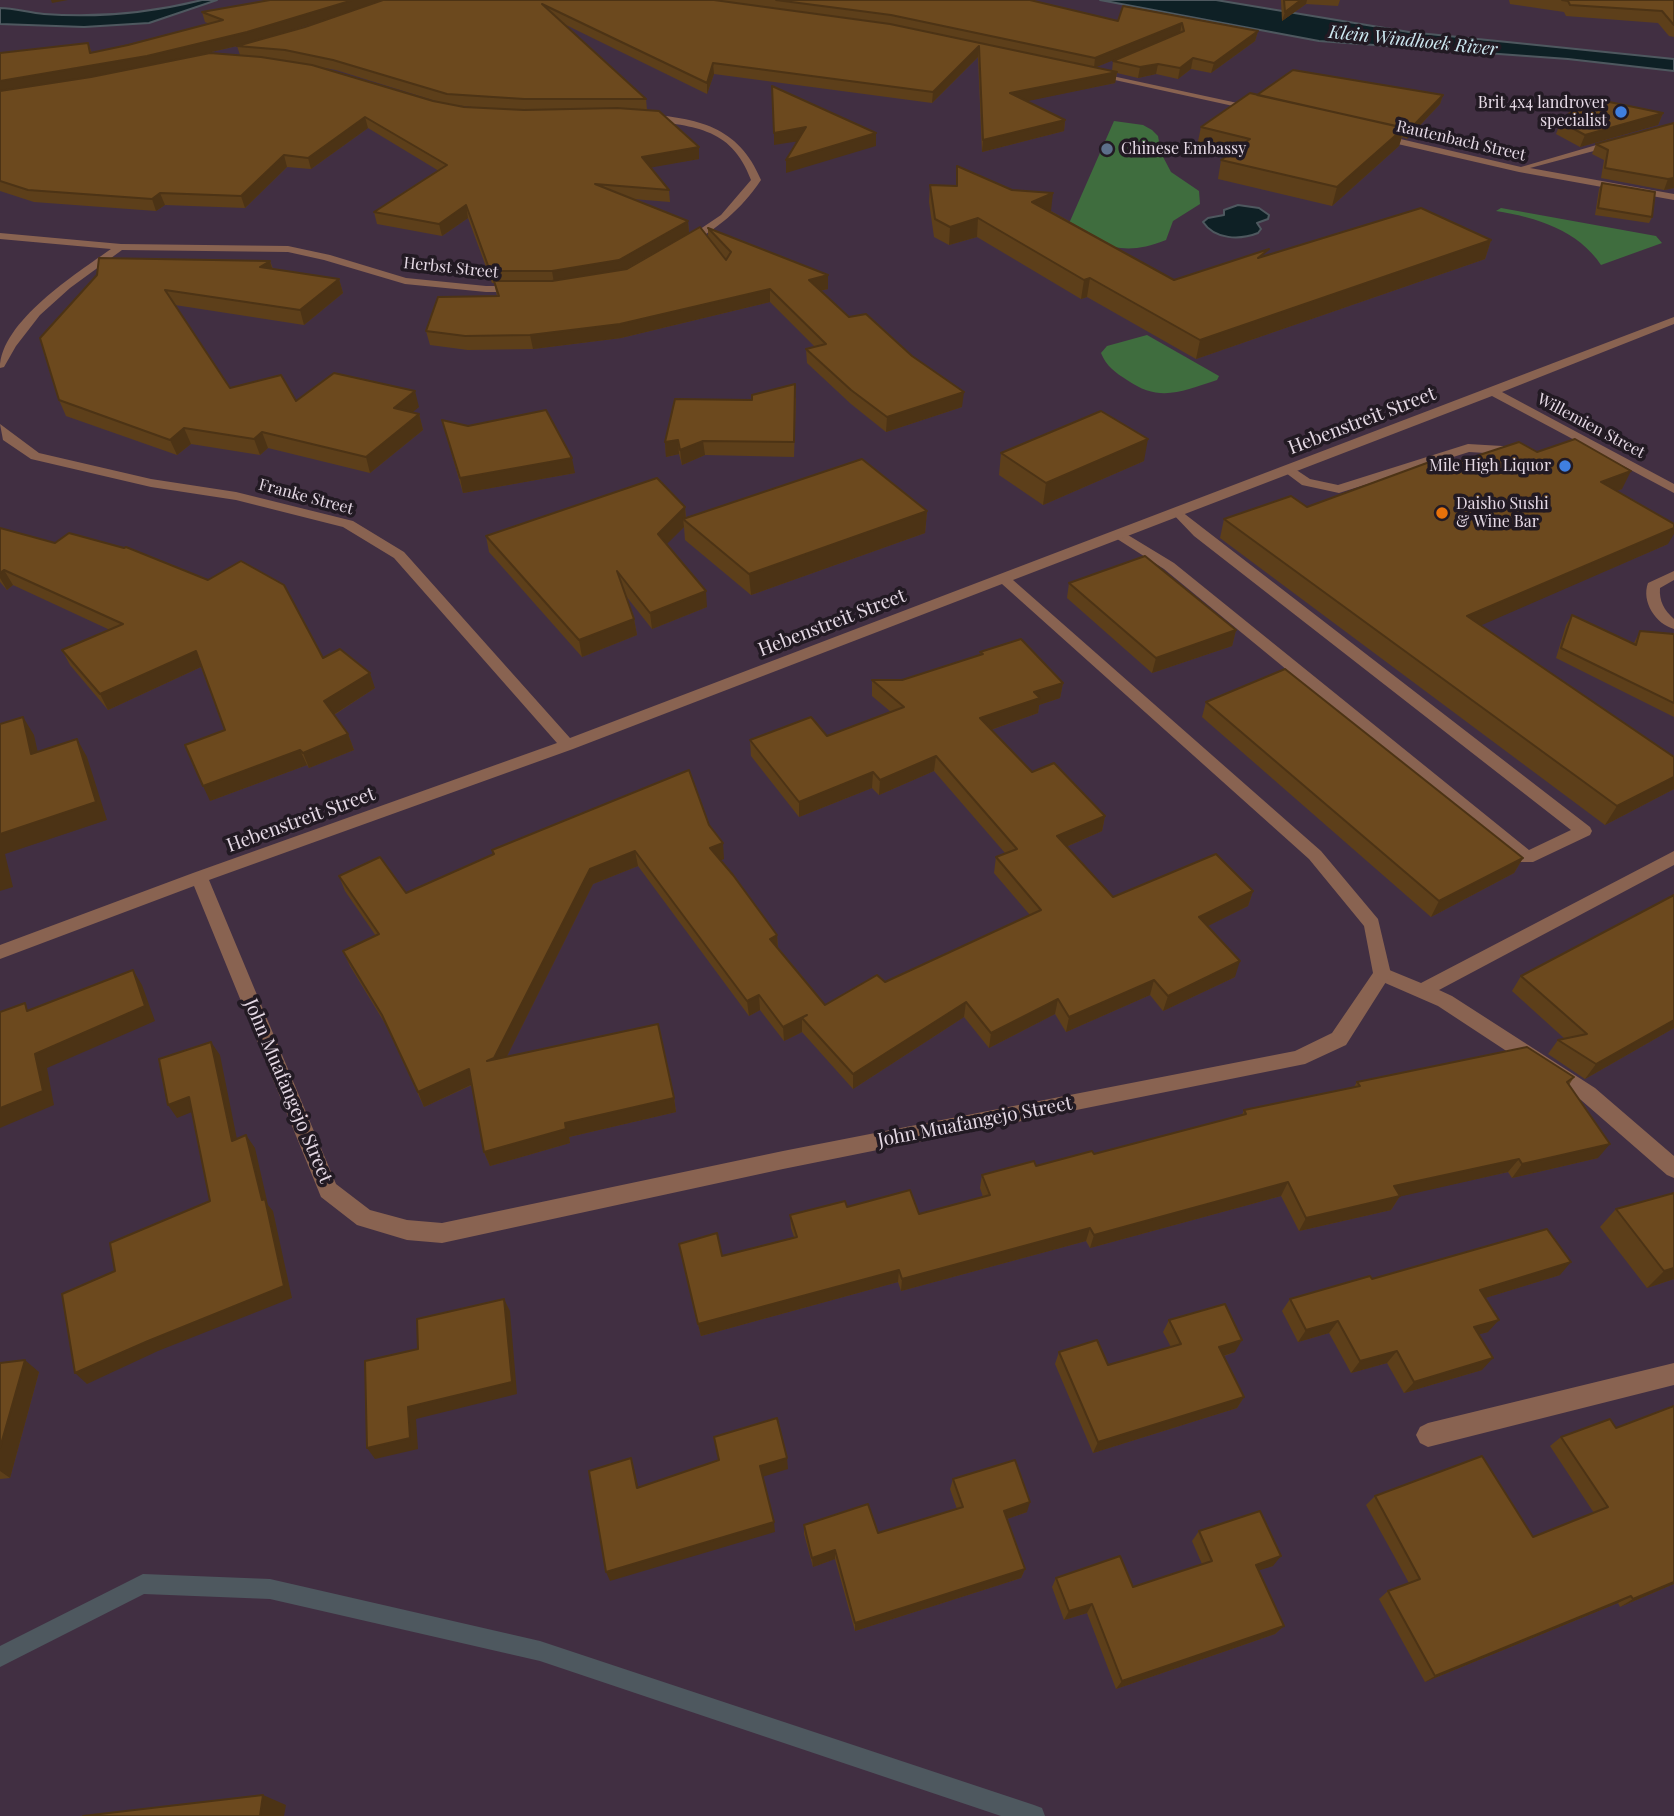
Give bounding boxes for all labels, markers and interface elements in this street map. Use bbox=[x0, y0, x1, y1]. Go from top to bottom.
water label: Klein Windhoek River bbox=[1328, 21, 1498, 61]
place label: Brit 4x4 landrover specialist bbox=[1478, 93, 1607, 131]
marker: Brit 4x4 landrover specialist bbox=[1613, 104, 1629, 120]
street label: Rautenbach Street bbox=[1395, 117, 1527, 165]
place label: Chinese Embassy bbox=[1121, 139, 1246, 159]
marker: Chinese Embassy bbox=[1099, 141, 1115, 157]
street label: Herbst Street bbox=[403, 253, 499, 283]
street label: Hebenstreit Street bbox=[1285, 382, 1439, 460]
street label: Willemien Street bbox=[1534, 390, 1648, 462]
place label: Mile High Liquor bbox=[1429, 456, 1551, 476]
marker: Mile High Liquor bbox=[1557, 458, 1573, 474]
street label: Franke Street bbox=[257, 475, 355, 519]
place label: Daisho Sushi & Wine Bar bbox=[1456, 494, 1549, 532]
marker: Daisho Sushi & Wine Bar bbox=[1434, 505, 1450, 521]
street label: Hebenstreit Street bbox=[755, 584, 909, 662]
street label: Hebenstreit Street bbox=[224, 783, 378, 857]
street label: John Muafangejo Street bbox=[239, 996, 337, 1186]
street label: John Muafangejo Street bbox=[876, 1092, 1074, 1152]

